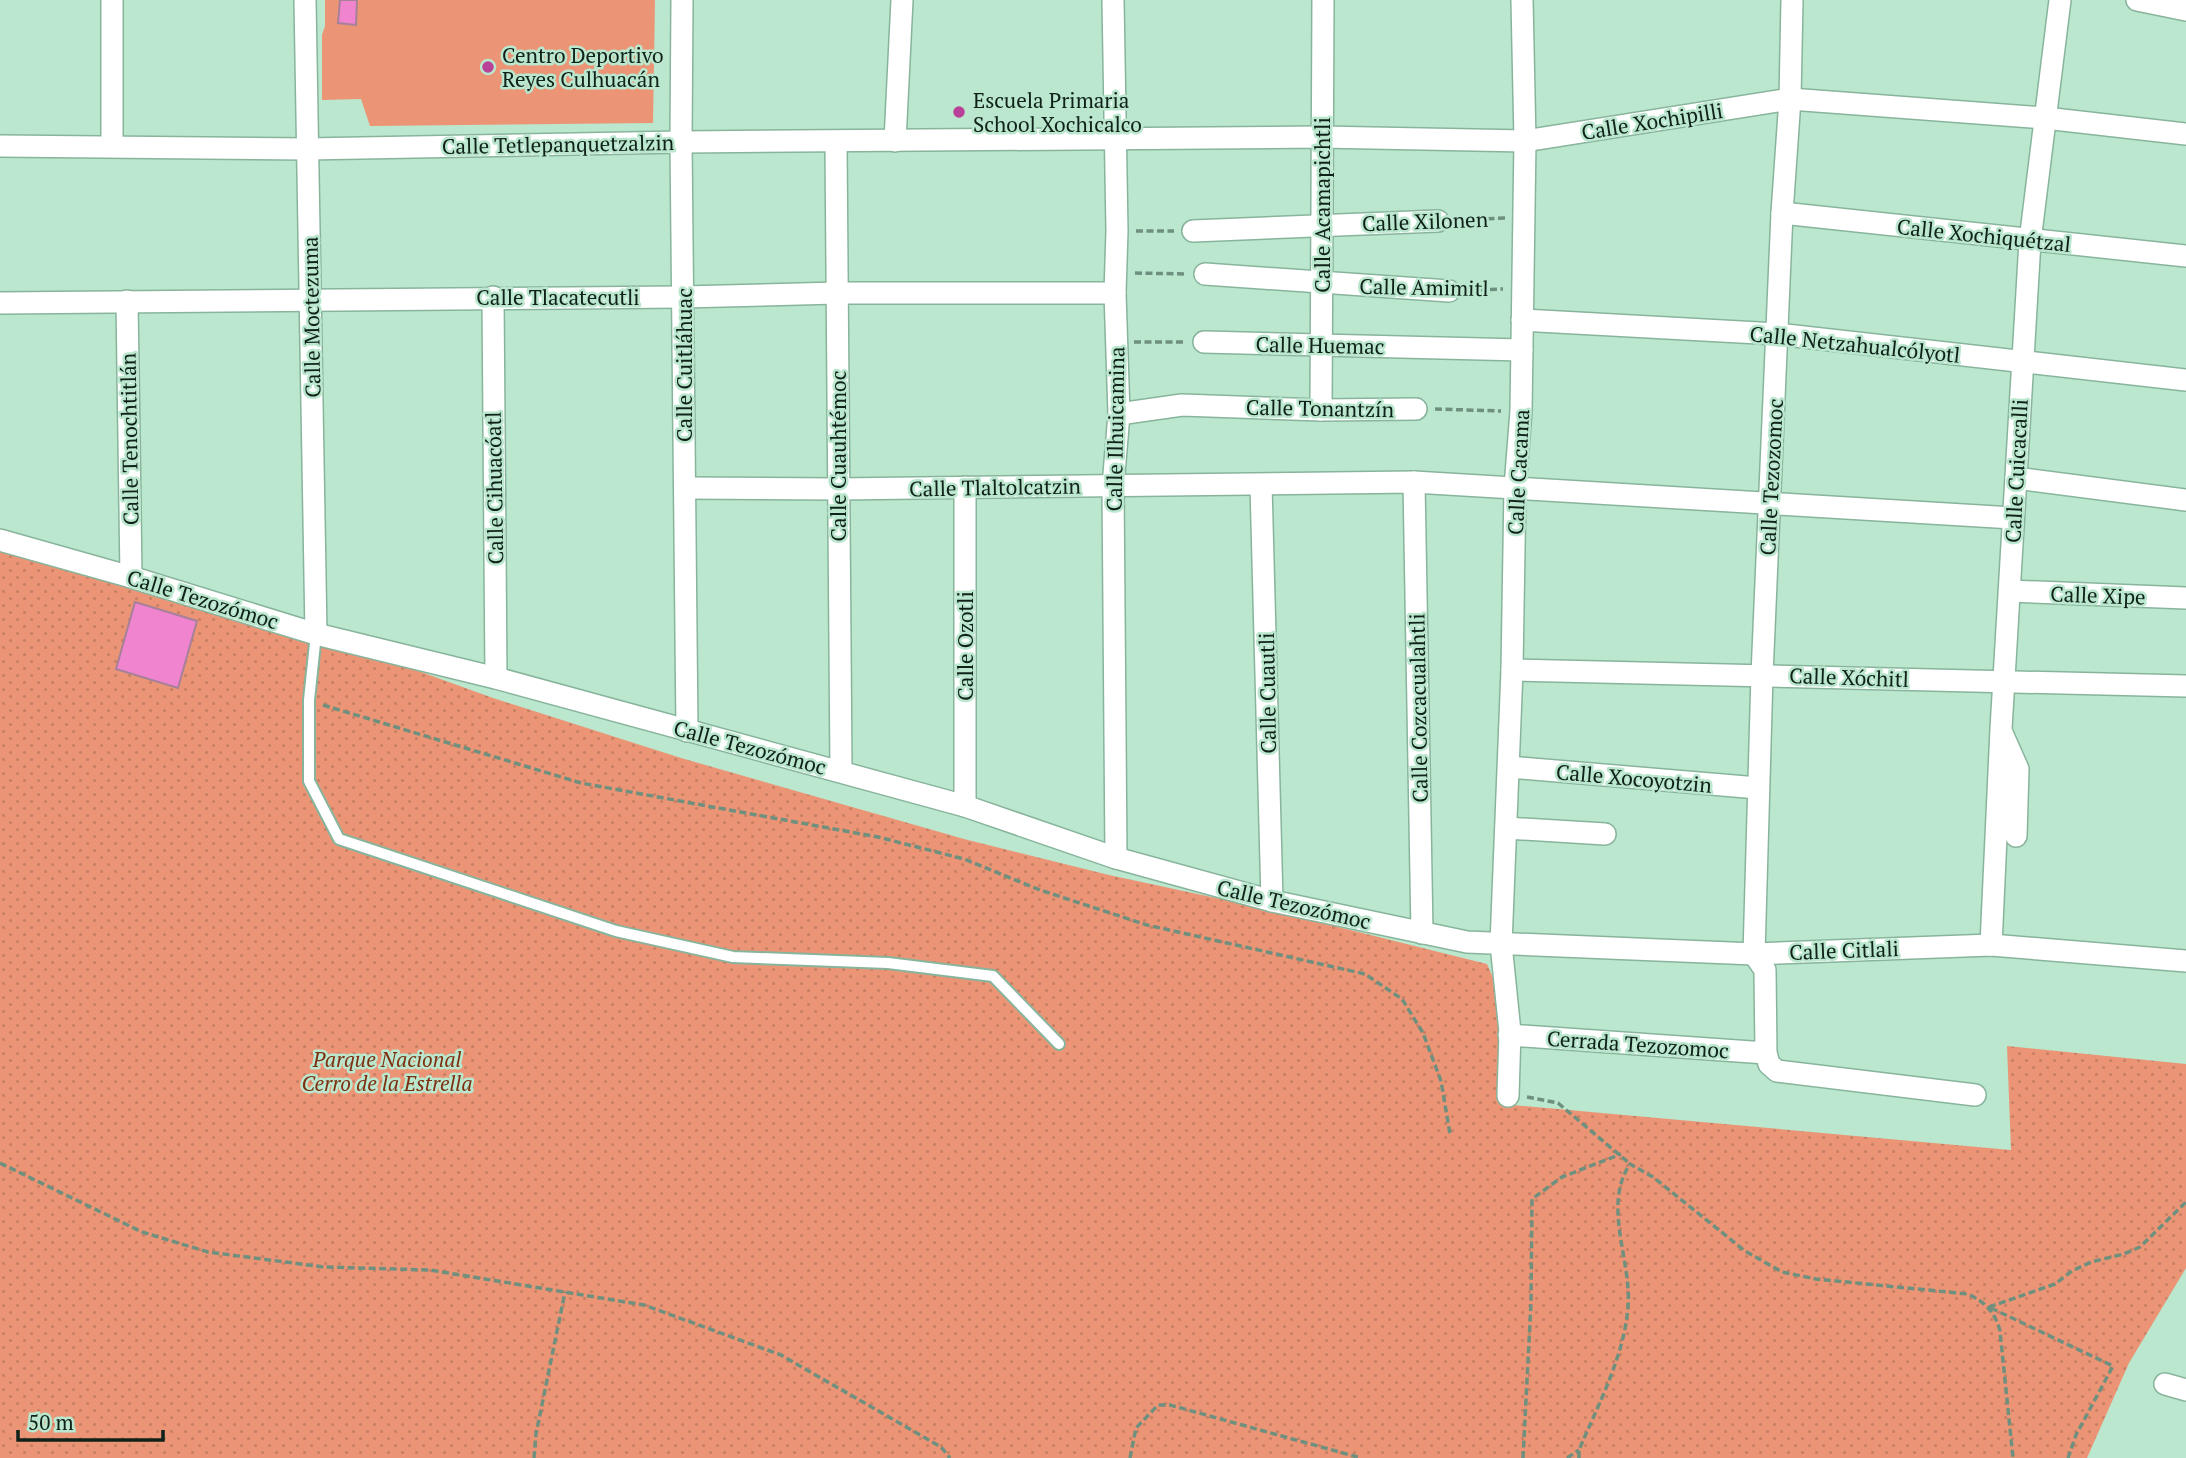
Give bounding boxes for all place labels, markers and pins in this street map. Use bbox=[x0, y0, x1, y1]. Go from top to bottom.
place label: Centro Deportivo Reyes Culhuacán bbox=[502, 41, 664, 93]
marker: Centro Deportivo Reyes Culhuacán bbox=[480, 59, 496, 75]
place label: Escuela Primaria School Xochicalco bbox=[973, 86, 1142, 138]
marker: Escuela Primaria School Xochicalco bbox=[951, 104, 967, 120]

